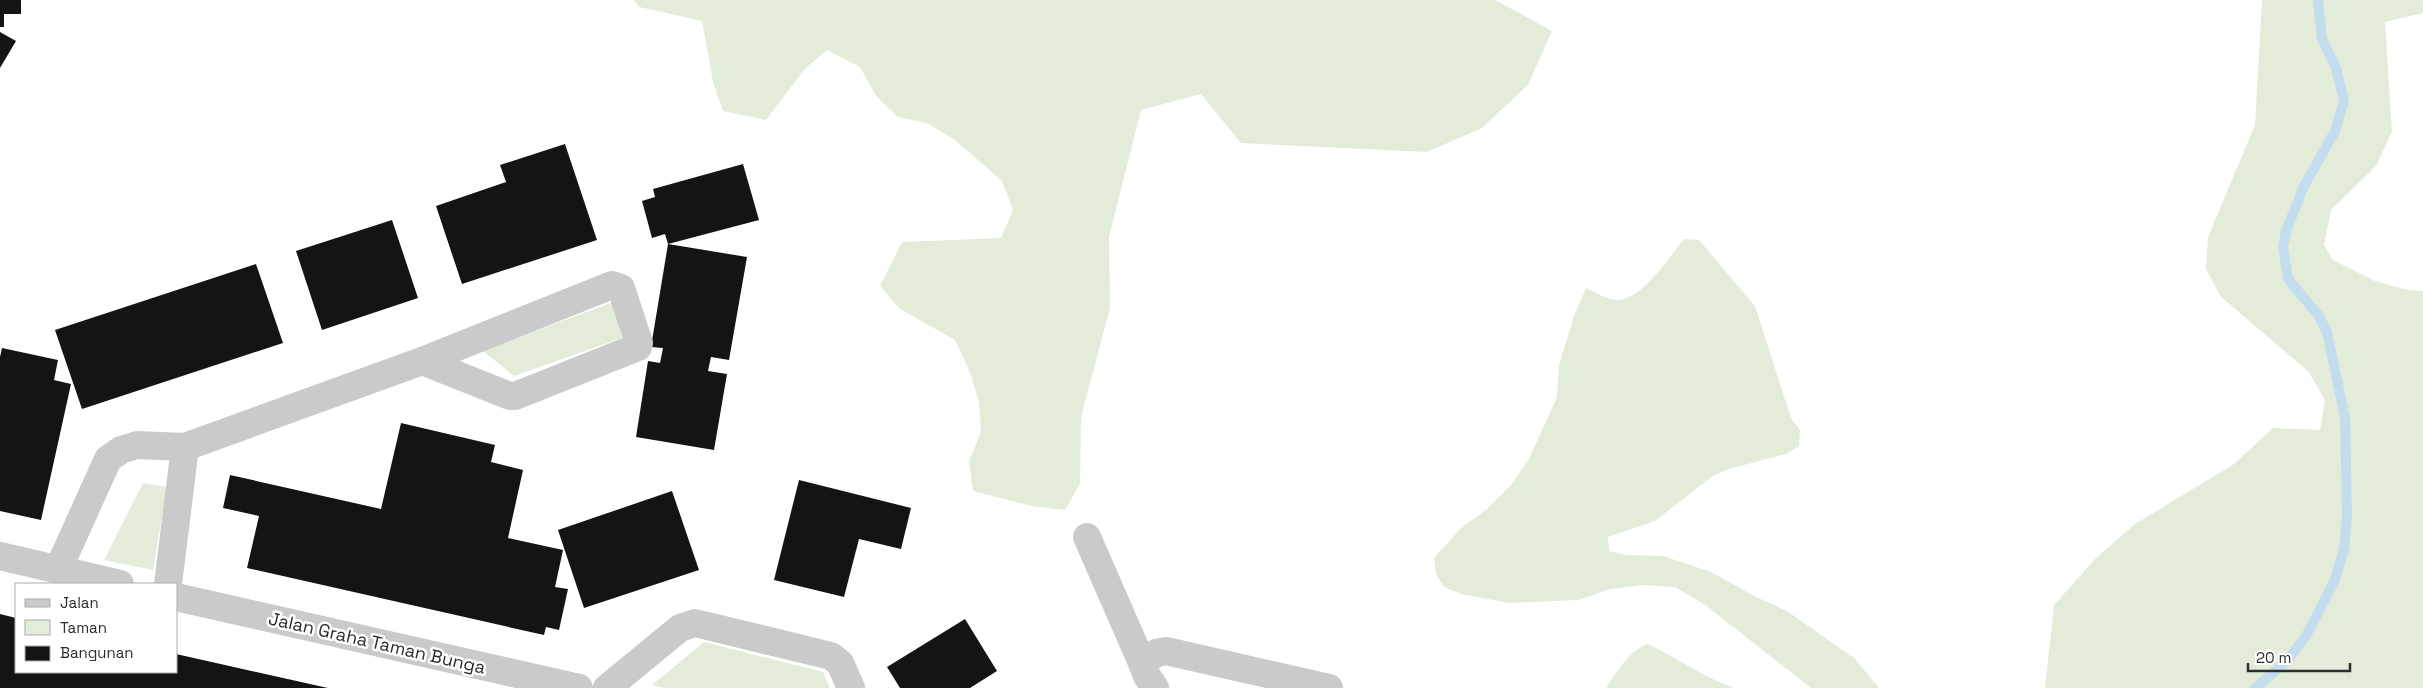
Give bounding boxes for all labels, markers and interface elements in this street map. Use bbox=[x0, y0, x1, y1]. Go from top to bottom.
legend bbox=[15, 583, 178, 673]
text: Jalan bbox=[60, 593, 99, 612]
street label: Jalan Graha Taman Bunga bbox=[266, 606, 488, 679]
text: Taman bbox=[60, 618, 107, 637]
scale bar bbox=[2248, 640, 2350, 672]
text: Bangunan bbox=[60, 643, 134, 662]
text: 20 m bbox=[2256, 648, 2291, 667]

